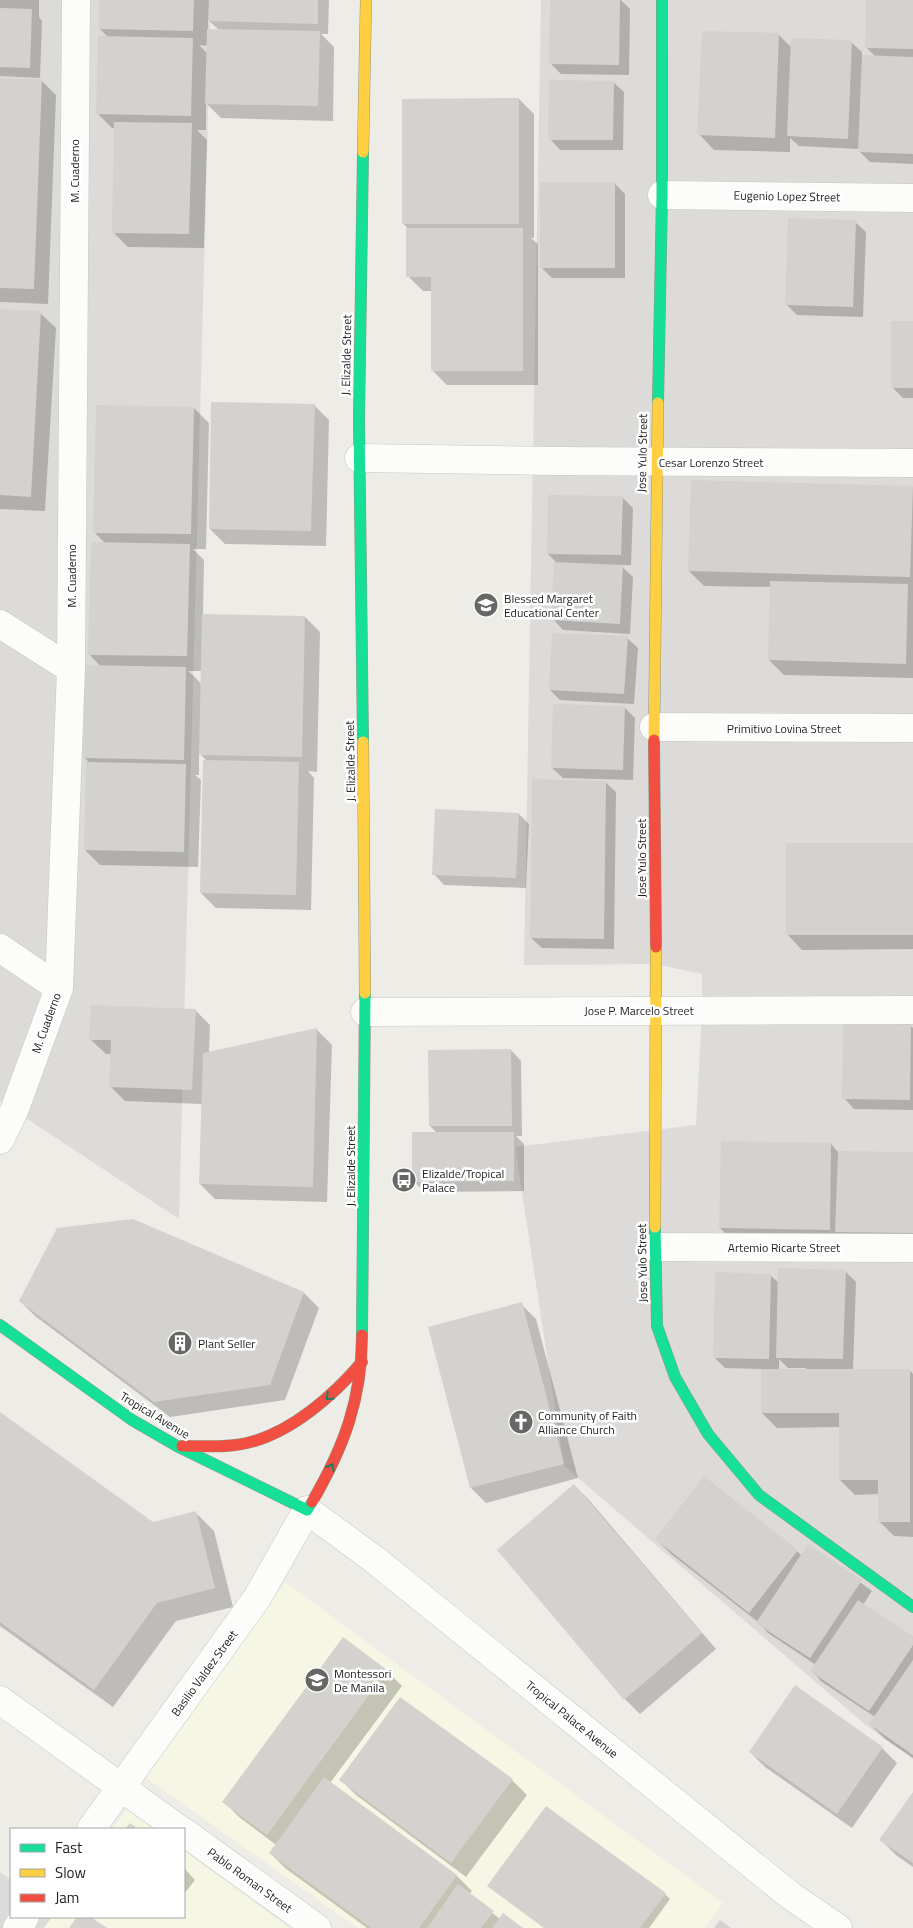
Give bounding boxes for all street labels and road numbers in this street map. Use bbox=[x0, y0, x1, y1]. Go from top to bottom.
street label: M. Cuaderno bbox=[65, 139, 84, 203]
street label: Eugenio Lopez Street bbox=[734, 186, 841, 206]
street label: J. Elizalde Street bbox=[336, 314, 356, 396]
street label: Jose Yulo Street bbox=[632, 413, 652, 493]
street label: Cesar Lorenzo Street bbox=[659, 453, 764, 472]
street label: M. Cuaderno bbox=[62, 544, 81, 608]
street label: Primitivo Lovina Street bbox=[727, 719, 842, 738]
street label: J. Elizalde Street bbox=[340, 720, 360, 802]
street label: Jose Yulo Street bbox=[632, 818, 651, 897]
street label: M. Cuaderno bbox=[26, 990, 66, 1056]
street label: Jose P. Marcelo Street bbox=[584, 1001, 694, 1020]
street label: J. Elizalde Street bbox=[341, 1125, 360, 1206]
street label: Jose Yulo Street bbox=[632, 1223, 652, 1303]
street label: Artemio Ricarte Street bbox=[728, 1238, 841, 1257]
street label: Tropical Avenue bbox=[116, 1387, 194, 1443]
street label: Basilio Valdez Street bbox=[166, 1625, 242, 1720]
street label: Tropical Palace Avenue bbox=[522, 1676, 622, 1762]
street label: Pablo Roman Street bbox=[204, 1843, 297, 1918]

